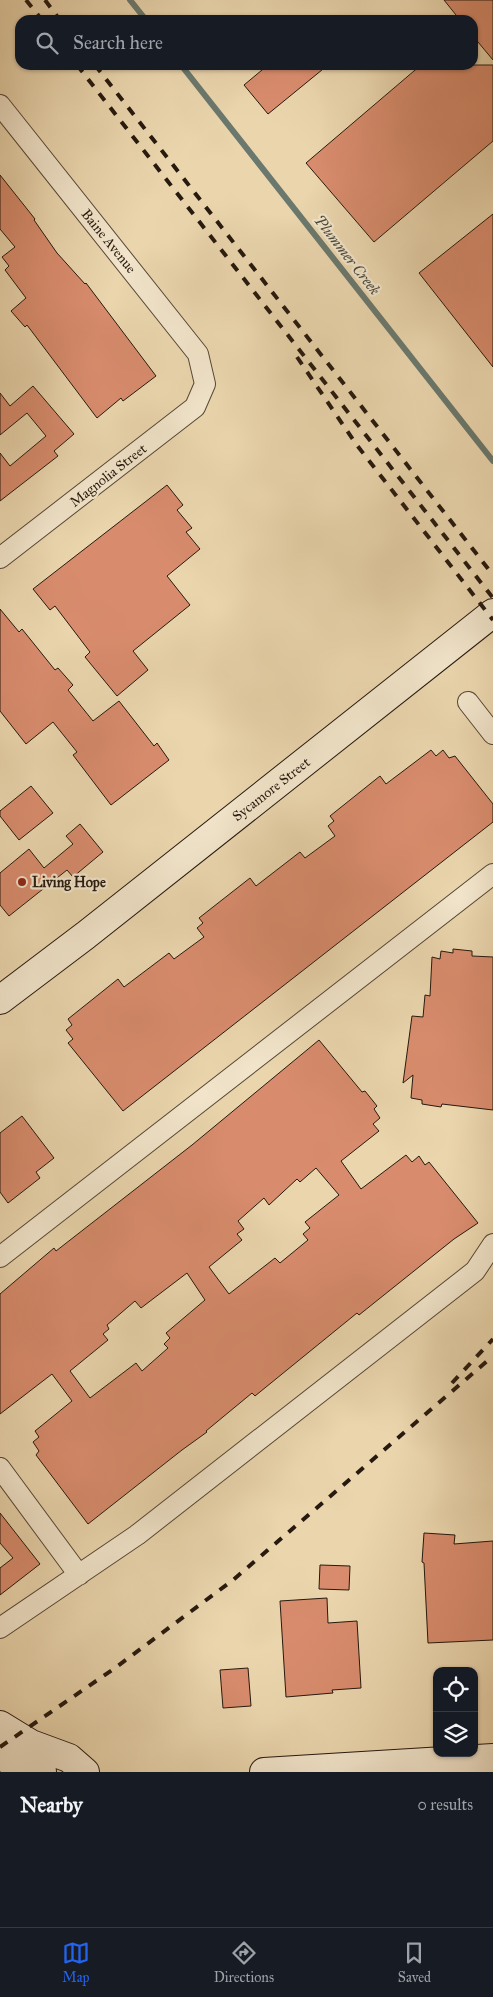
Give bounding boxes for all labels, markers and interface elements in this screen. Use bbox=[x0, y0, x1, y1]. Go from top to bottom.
search box bbox=[15, 15, 478, 70]
icon: search bbox=[33, 29, 61, 57]
text: Search here bbox=[73, 31, 163, 54]
street label: Baine Avenue bbox=[78, 206, 140, 277]
water label: Plummer Creek bbox=[310, 211, 384, 299]
street label: Magnolia Street bbox=[66, 440, 150, 511]
street label: Sycamore Street bbox=[229, 754, 314, 825]
place label: Living Hope bbox=[32, 874, 106, 892]
marker: Living Hope bbox=[16, 876, 28, 888]
map controls bbox=[433, 1667, 478, 1757]
button: locate bbox=[433, 1667, 478, 1712]
button: layers bbox=[433, 1712, 478, 1757]
text: Nearby bbox=[20, 1792, 83, 1818]
text: 0 results bbox=[418, 1795, 473, 1814]
tab: Map bbox=[62, 1939, 90, 1986]
tab: Directions bbox=[214, 1939, 274, 1986]
tab: Saved bbox=[398, 1939, 431, 1986]

